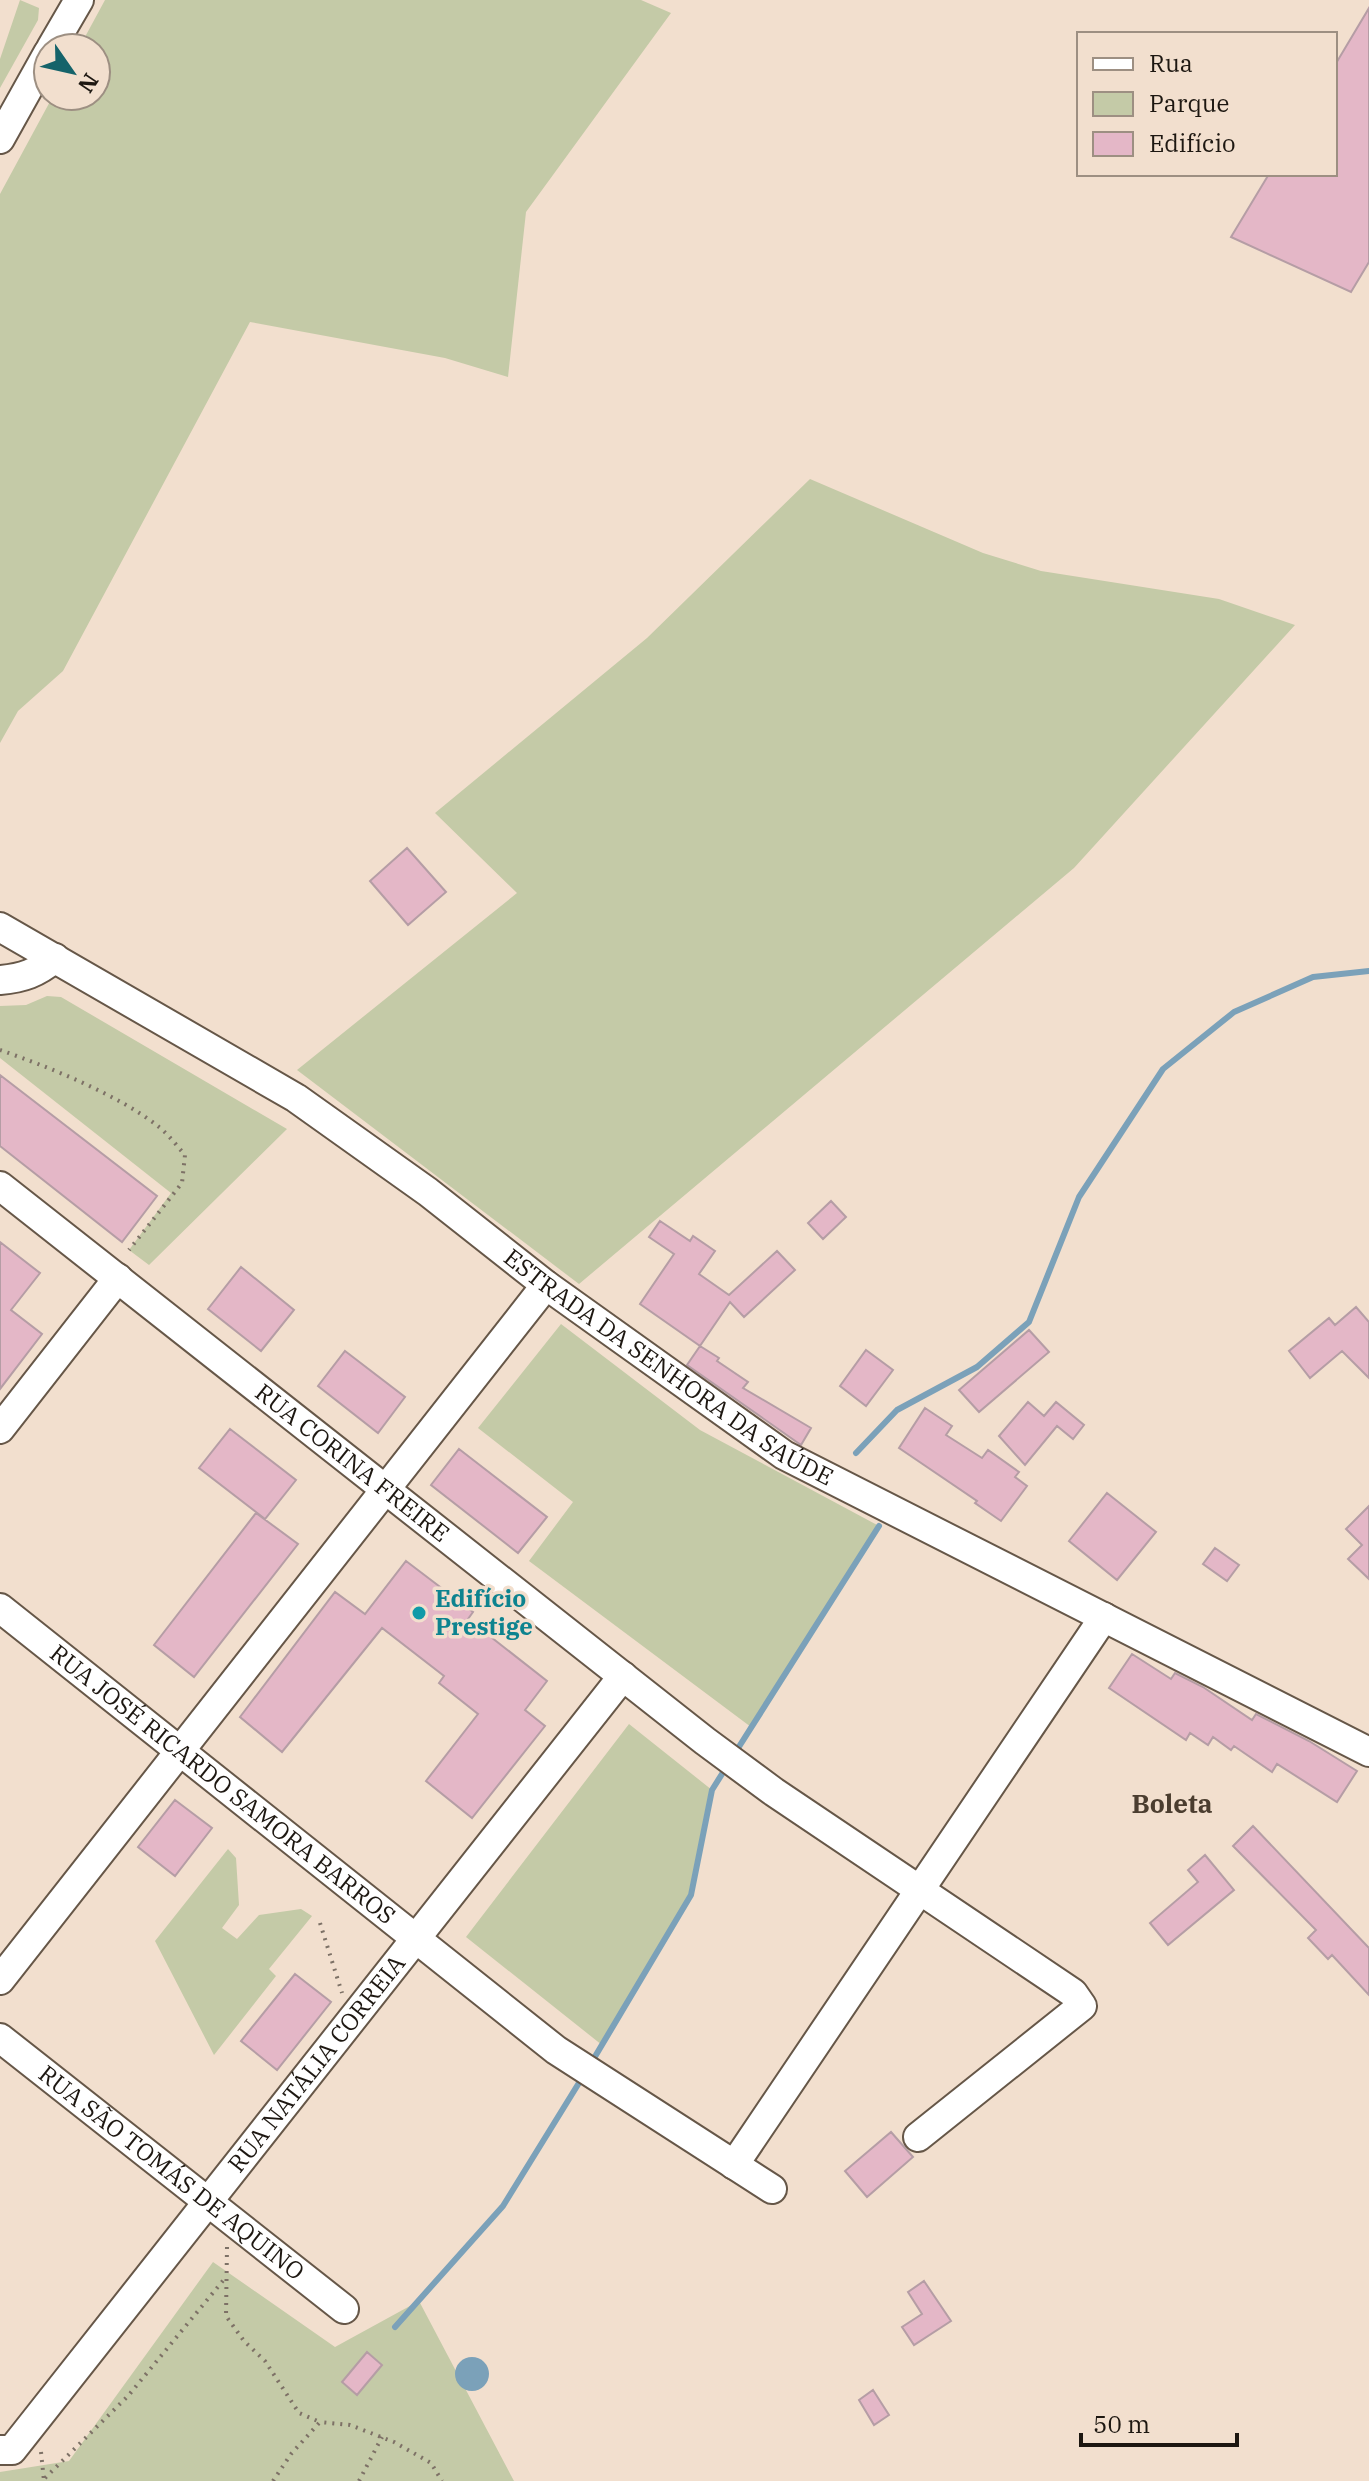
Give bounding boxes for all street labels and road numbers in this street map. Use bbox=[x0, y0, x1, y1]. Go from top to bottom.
street label: ESTRADA DA SENHORA DA SAÚDE bbox=[498, 1241, 839, 1492]
street label: RUA CORINA FREIRE bbox=[249, 1376, 456, 1549]
street label: RUA JOSÉ RICARDO SAMORA BARROS bbox=[44, 1637, 402, 1931]
street label: RUA NATÁLIA CORREIA bbox=[220, 1947, 412, 2179]
street label: RUA SÃO TOMÁS DE AQUINO bbox=[32, 2057, 311, 2287]

